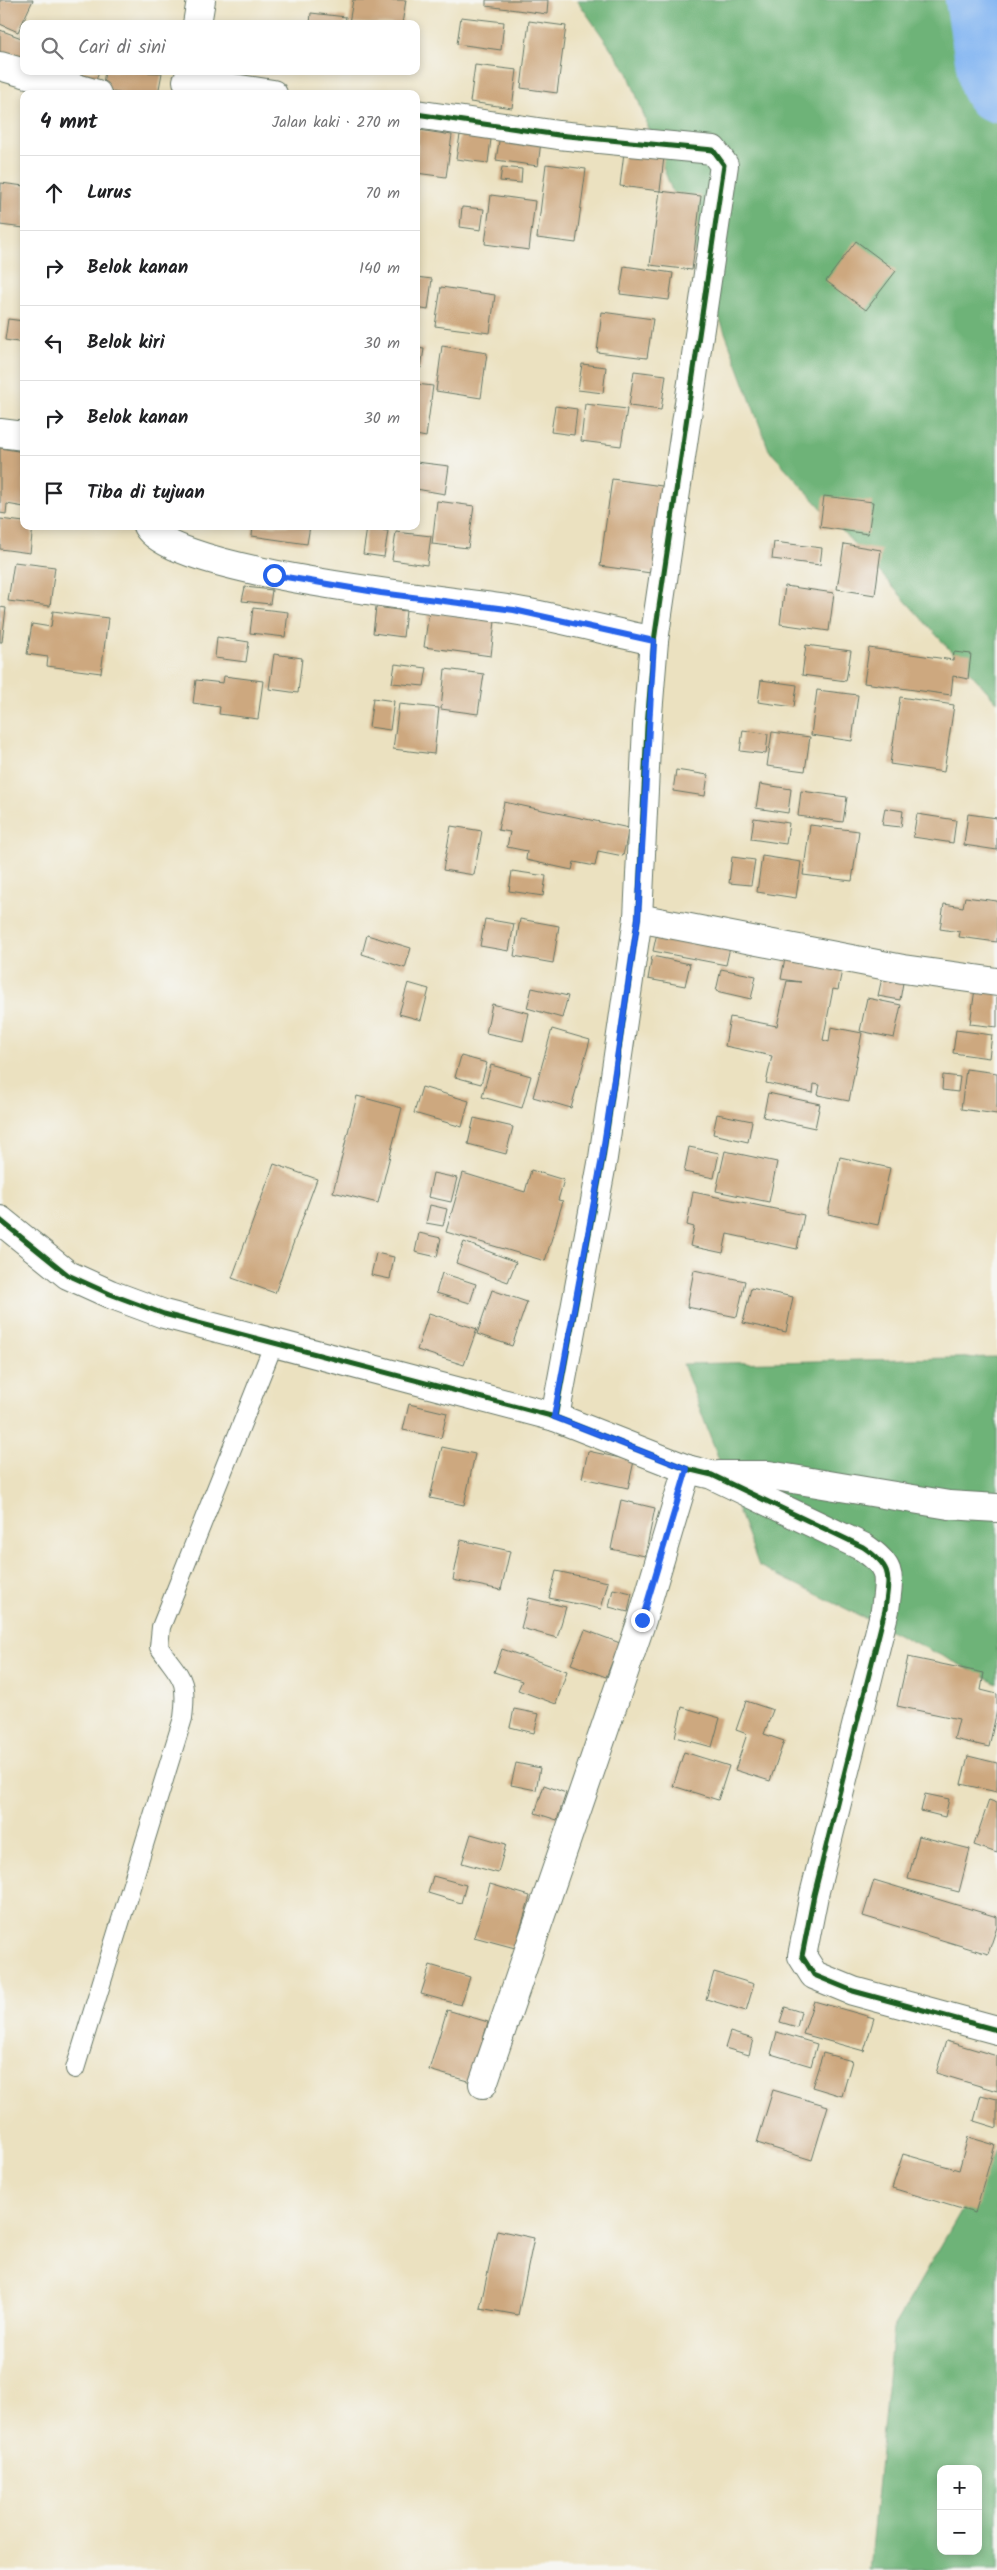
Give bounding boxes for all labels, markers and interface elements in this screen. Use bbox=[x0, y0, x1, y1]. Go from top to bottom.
search box bbox=[20, 20, 420, 75]
text: Cari di sini bbox=[78, 33, 166, 63]
icon: search bbox=[38, 34, 66, 62]
text: 4 mnt bbox=[40, 106, 98, 139]
text: Jalan kaki · 270 m bbox=[272, 110, 400, 135]
text: Lurus bbox=[87, 178, 132, 208]
icon: ahead bbox=[40, 179, 68, 207]
text: 70 m bbox=[365, 181, 400, 206]
text: Belok kanan bbox=[87, 253, 188, 283]
icon: right bbox=[40, 254, 68, 282]
text: 140 m bbox=[359, 256, 400, 281]
text: Belok kiri bbox=[87, 328, 165, 358]
icon: left bbox=[40, 329, 68, 357]
text: 30 m bbox=[364, 331, 400, 356]
text: Belok kanan bbox=[87, 403, 188, 433]
icon: right bbox=[40, 404, 68, 432]
text: 30 m bbox=[364, 406, 400, 431]
text: Tiba di tujuan bbox=[87, 478, 205, 508]
icon: arrive bbox=[40, 479, 68, 507]
route start bbox=[263, 564, 286, 587]
route end bbox=[631, 1609, 654, 1632]
map controls bbox=[937, 2465, 982, 2555]
button: + bbox=[937, 2465, 982, 2510]
button: − bbox=[937, 2510, 982, 2555]

